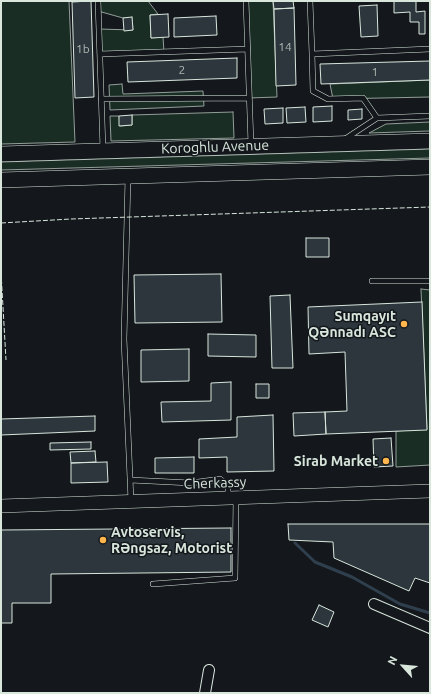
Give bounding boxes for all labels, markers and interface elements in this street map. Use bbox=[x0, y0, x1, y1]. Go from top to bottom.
house number: 14 bbox=[278, 40, 292, 54]
house number: 1b bbox=[76, 42, 90, 56]
house number: 2 bbox=[179, 63, 185, 77]
house number: 1 bbox=[372, 65, 378, 79]
street label: Koroghlu Avenue bbox=[161, 137, 269, 157]
place label: Sumqayıt Qənnadı ASC bbox=[308, 308, 396, 340]
marker: Sumqayıt Qənnadı ASC bbox=[399, 319, 409, 329]
place label: Sirab Market bbox=[294, 453, 378, 469]
marker: Sirab Market bbox=[381, 456, 391, 466]
street label: Cherkassy bbox=[183, 474, 247, 492]
place label: Avtoservis, Rəngsaz, Motorist bbox=[111, 524, 232, 556]
marker: Avtoservis, Rəngsaz, Motorist bbox=[98, 535, 108, 545]
north arrow bbox=[383, 646, 423, 686]
text: N bbox=[385, 654, 400, 667]

